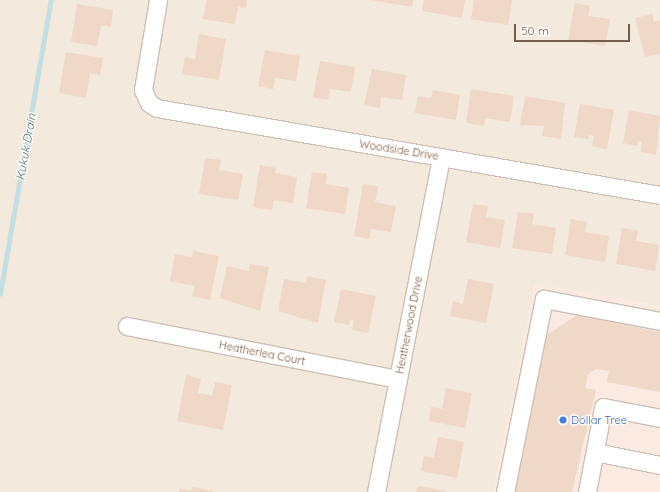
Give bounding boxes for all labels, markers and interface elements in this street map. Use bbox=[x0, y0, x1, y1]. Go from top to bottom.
scale bar bbox=[516, 16, 632, 42]
text: 50 m bbox=[521, 23, 549, 38]
water label: Kukuk Drain bbox=[13, 112, 39, 182]
street label: Woodside Drive bbox=[358, 137, 440, 163]
street label: Heatherwood Drive bbox=[393, 275, 425, 375]
street label: Heatherlea Court bbox=[218, 338, 306, 368]
place label: Dollar Tree bbox=[571, 413, 627, 427]
marker: Dollar Tree bbox=[558, 415, 568, 425]

